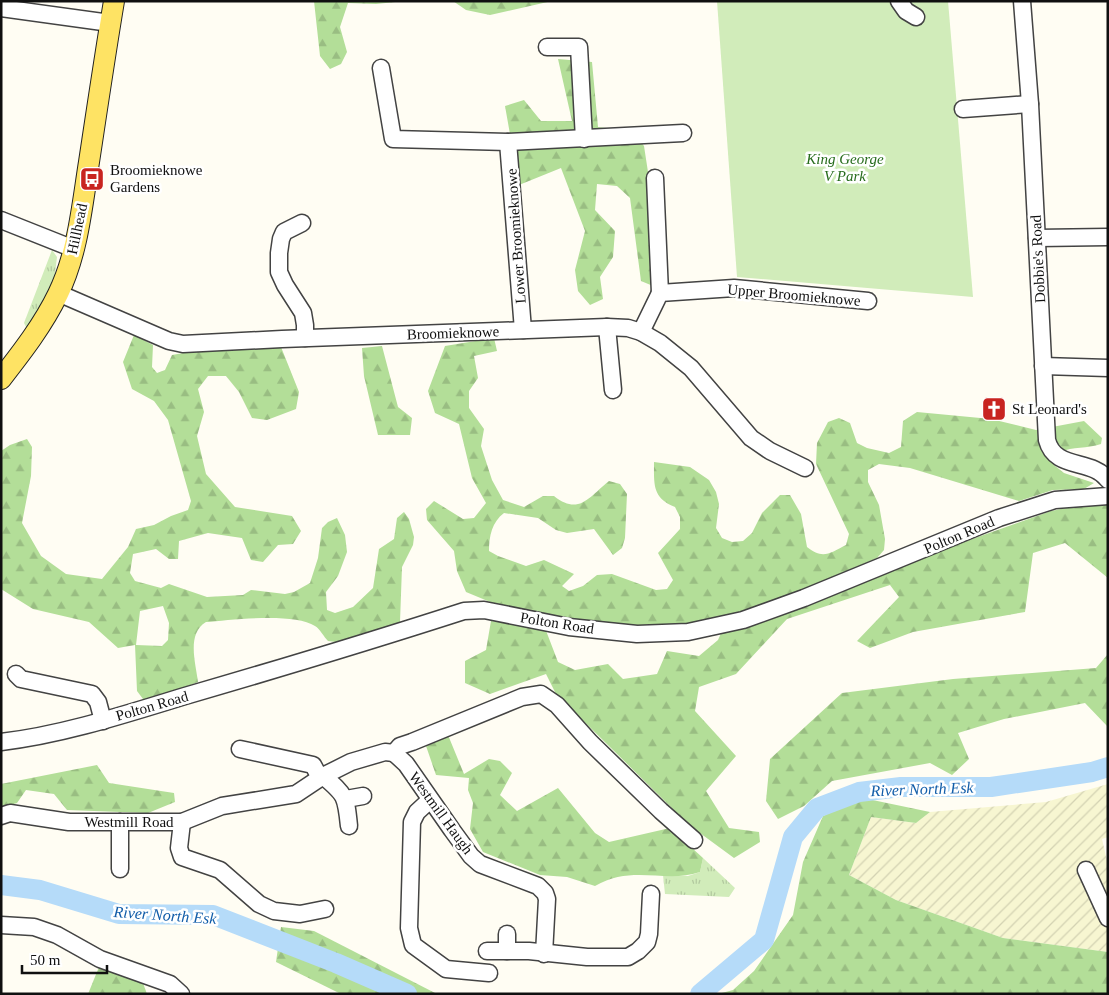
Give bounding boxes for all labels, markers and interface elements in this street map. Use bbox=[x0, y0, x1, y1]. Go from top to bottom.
park label: King George V Park bbox=[805, 151, 884, 184]
place label: Broomieknowe Gardens bbox=[110, 162, 203, 195]
bus stop icon: Broomieknowe Gardens bbox=[79, 166, 105, 192]
street label: Lower Broomieknowe bbox=[503, 168, 529, 304]
street label: Hillhead bbox=[64, 202, 90, 256]
street label: Dobbie's Road bbox=[1028, 214, 1048, 303]
street label: Upper Broomieknowe bbox=[727, 281, 862, 309]
street label: Broomieknowe bbox=[407, 323, 500, 343]
church icon: St Leonard's bbox=[981, 396, 1007, 422]
place label: St Leonard's bbox=[1012, 401, 1087, 417]
street label: Polton Road bbox=[922, 513, 997, 557]
street label: Polton Road bbox=[519, 609, 596, 637]
street label: Polton Road bbox=[114, 688, 191, 724]
street label: Westmill Haugh bbox=[406, 769, 476, 858]
water label: River North Esk bbox=[869, 779, 975, 799]
street label: Westmill Road bbox=[84, 814, 174, 830]
water label: River North Esk bbox=[112, 903, 218, 927]
scale bar bbox=[22, 942, 108, 974]
text: 50 m bbox=[30, 952, 61, 968]

